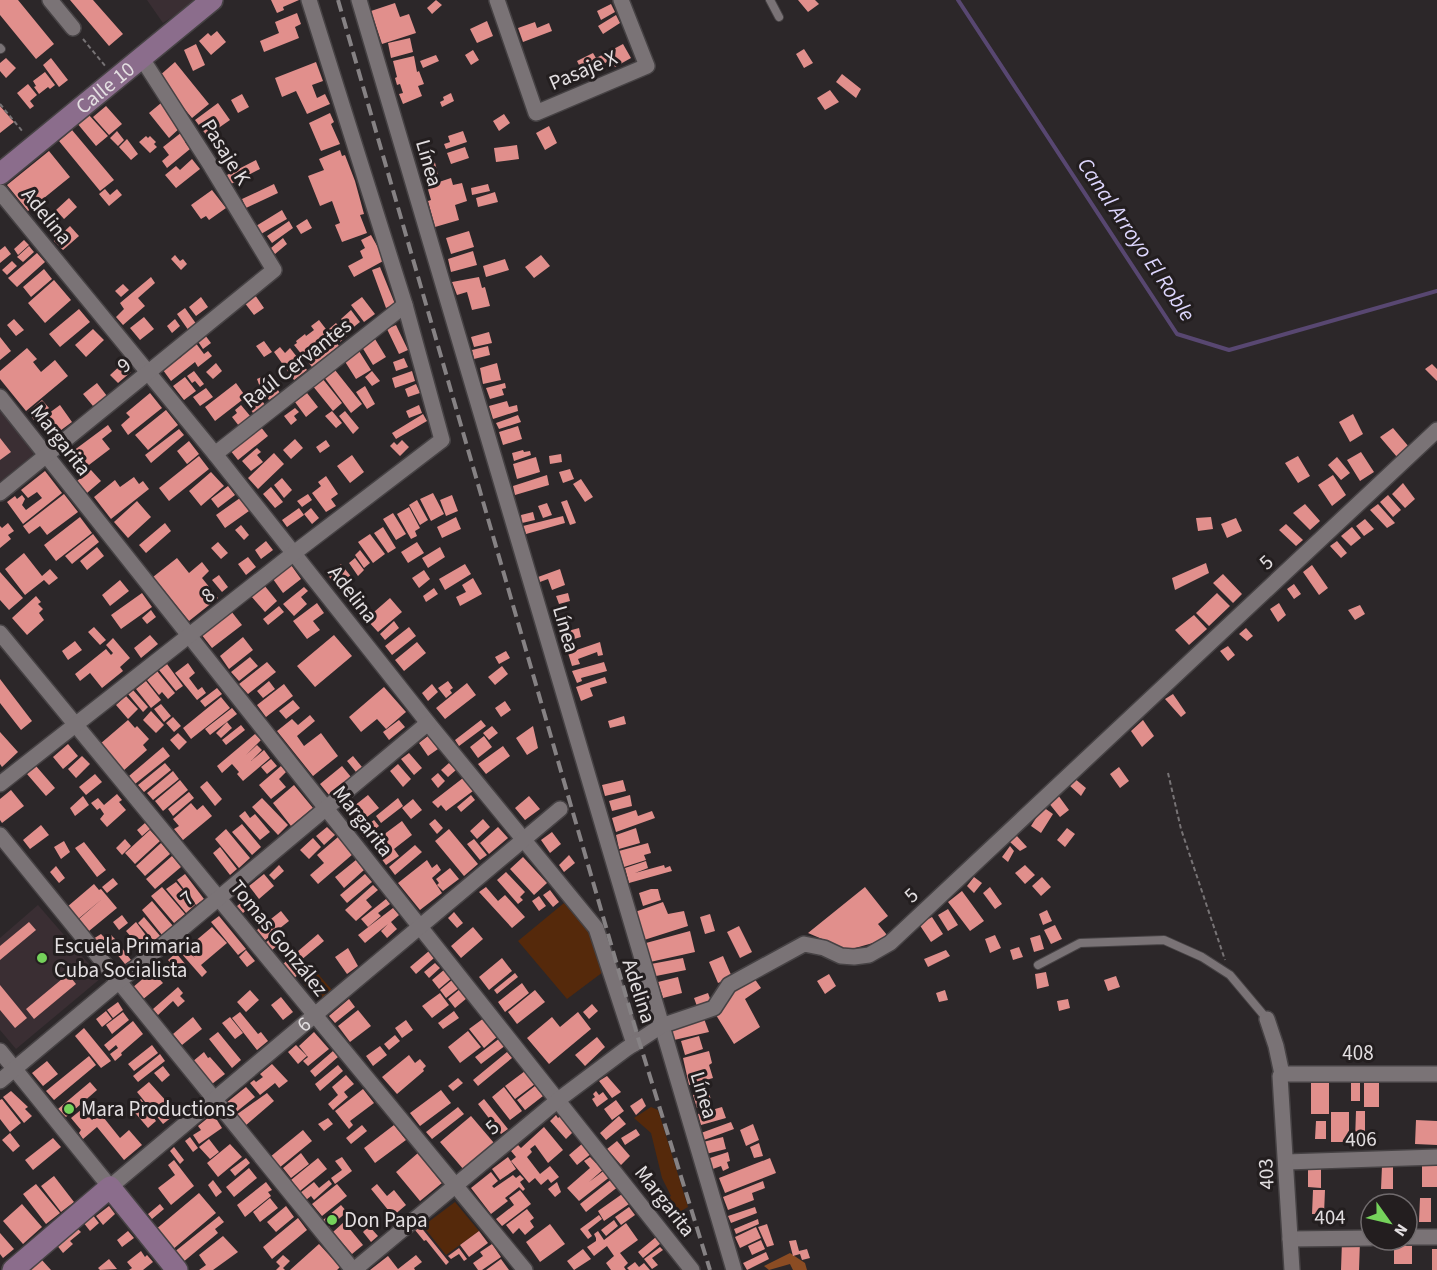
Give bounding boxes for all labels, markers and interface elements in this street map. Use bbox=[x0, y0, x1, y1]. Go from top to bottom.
street label: Pasaje X bbox=[544, 42, 622, 98]
street label: Calle 10 bbox=[69, 54, 141, 121]
street label: Pasaje K bbox=[194, 113, 258, 192]
street label: Línea bbox=[408, 136, 450, 190]
water label: Canal Arroyo El Roble bbox=[1069, 151, 1203, 328]
street label: Adelina bbox=[15, 181, 79, 251]
street label: Raúl Cervantes bbox=[236, 311, 358, 415]
street label: 9 bbox=[111, 350, 137, 380]
street label: Margarita bbox=[23, 398, 99, 482]
street label: 5 bbox=[1252, 547, 1280, 577]
street label: Adelina bbox=[321, 559, 385, 629]
street label: 8 bbox=[195, 580, 221, 610]
street label: Línea bbox=[545, 602, 587, 656]
street label: Margarita bbox=[325, 779, 401, 863]
street label: Tomas González bbox=[223, 873, 335, 1003]
street label: 5 bbox=[897, 880, 925, 910]
street label: 7 bbox=[173, 883, 201, 913]
place label: Escuela Primaria Cuba Socialista bbox=[54, 931, 201, 985]
marker: Escuela Primaria Cuba Socialista bbox=[35, 951, 49, 965]
street label: Adelina bbox=[615, 955, 663, 1027]
street label: 6 bbox=[290, 1009, 317, 1039]
street label: 408 bbox=[1342, 1038, 1374, 1068]
street label: Línea bbox=[683, 1068, 725, 1122]
place label: Mara Productions bbox=[81, 1094, 235, 1124]
marker: Mara Productions bbox=[62, 1102, 76, 1116]
street label: 5 bbox=[478, 1112, 506, 1142]
street label: 406 bbox=[1345, 1123, 1377, 1155]
street label: 403 bbox=[1250, 1158, 1282, 1190]
street label: Margarita bbox=[627, 1159, 703, 1243]
north arrow bbox=[1359, 1192, 1419, 1252]
street label: 404 bbox=[1314, 1202, 1346, 1232]
place label: Don Papa bbox=[344, 1205, 428, 1235]
marker: Don Papa bbox=[325, 1213, 339, 1227]
text: N bbox=[1389, 1219, 1413, 1240]

